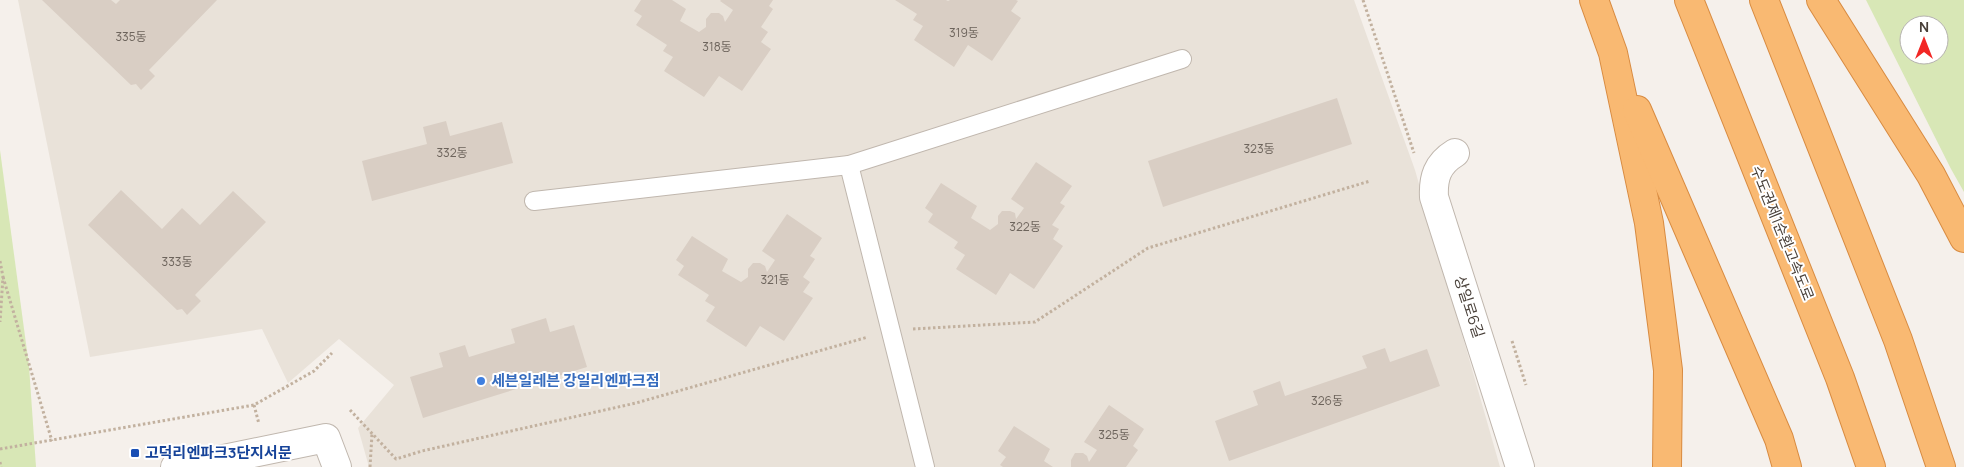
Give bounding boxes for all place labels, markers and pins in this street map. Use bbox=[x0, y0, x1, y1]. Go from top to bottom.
place label: 세븐일레븐 강일리엔파크점 bbox=[491, 370, 660, 391]
marker: 세븐일레븐 강일리엔파크점 bbox=[475, 375, 487, 387]
place label: 고덕리엔파크3단지서문 bbox=[145, 442, 292, 463]
marker: 고덕리엔파크3단지서문 bbox=[129, 447, 141, 459]

